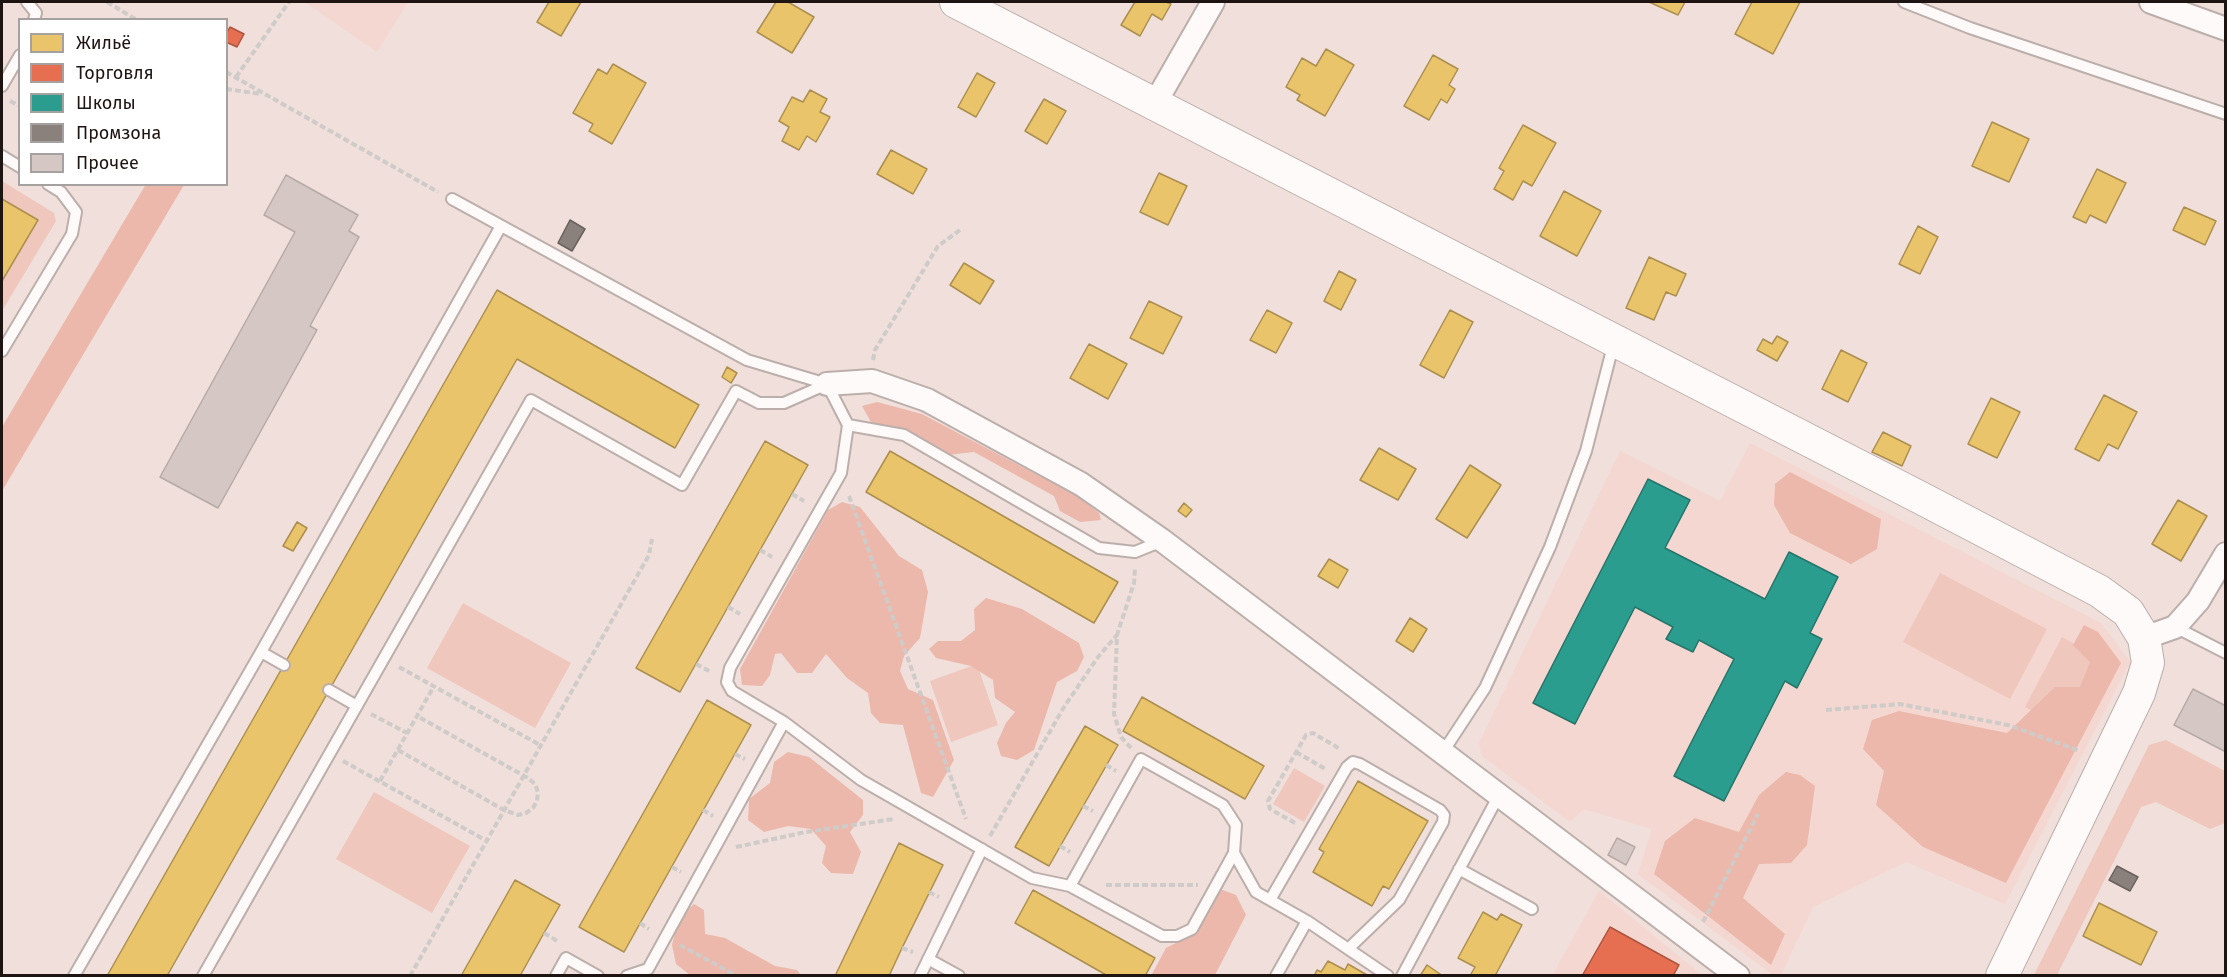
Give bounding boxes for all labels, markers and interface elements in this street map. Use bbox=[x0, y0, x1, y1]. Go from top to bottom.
legend bbox=[18, 18, 228, 186]
text: Жильё bbox=[76, 32, 131, 54]
text: Торговля bbox=[76, 62, 154, 84]
text: Школы bbox=[76, 92, 136, 114]
text: Промзона bbox=[76, 122, 161, 144]
text: Прочее bbox=[76, 152, 139, 174]

